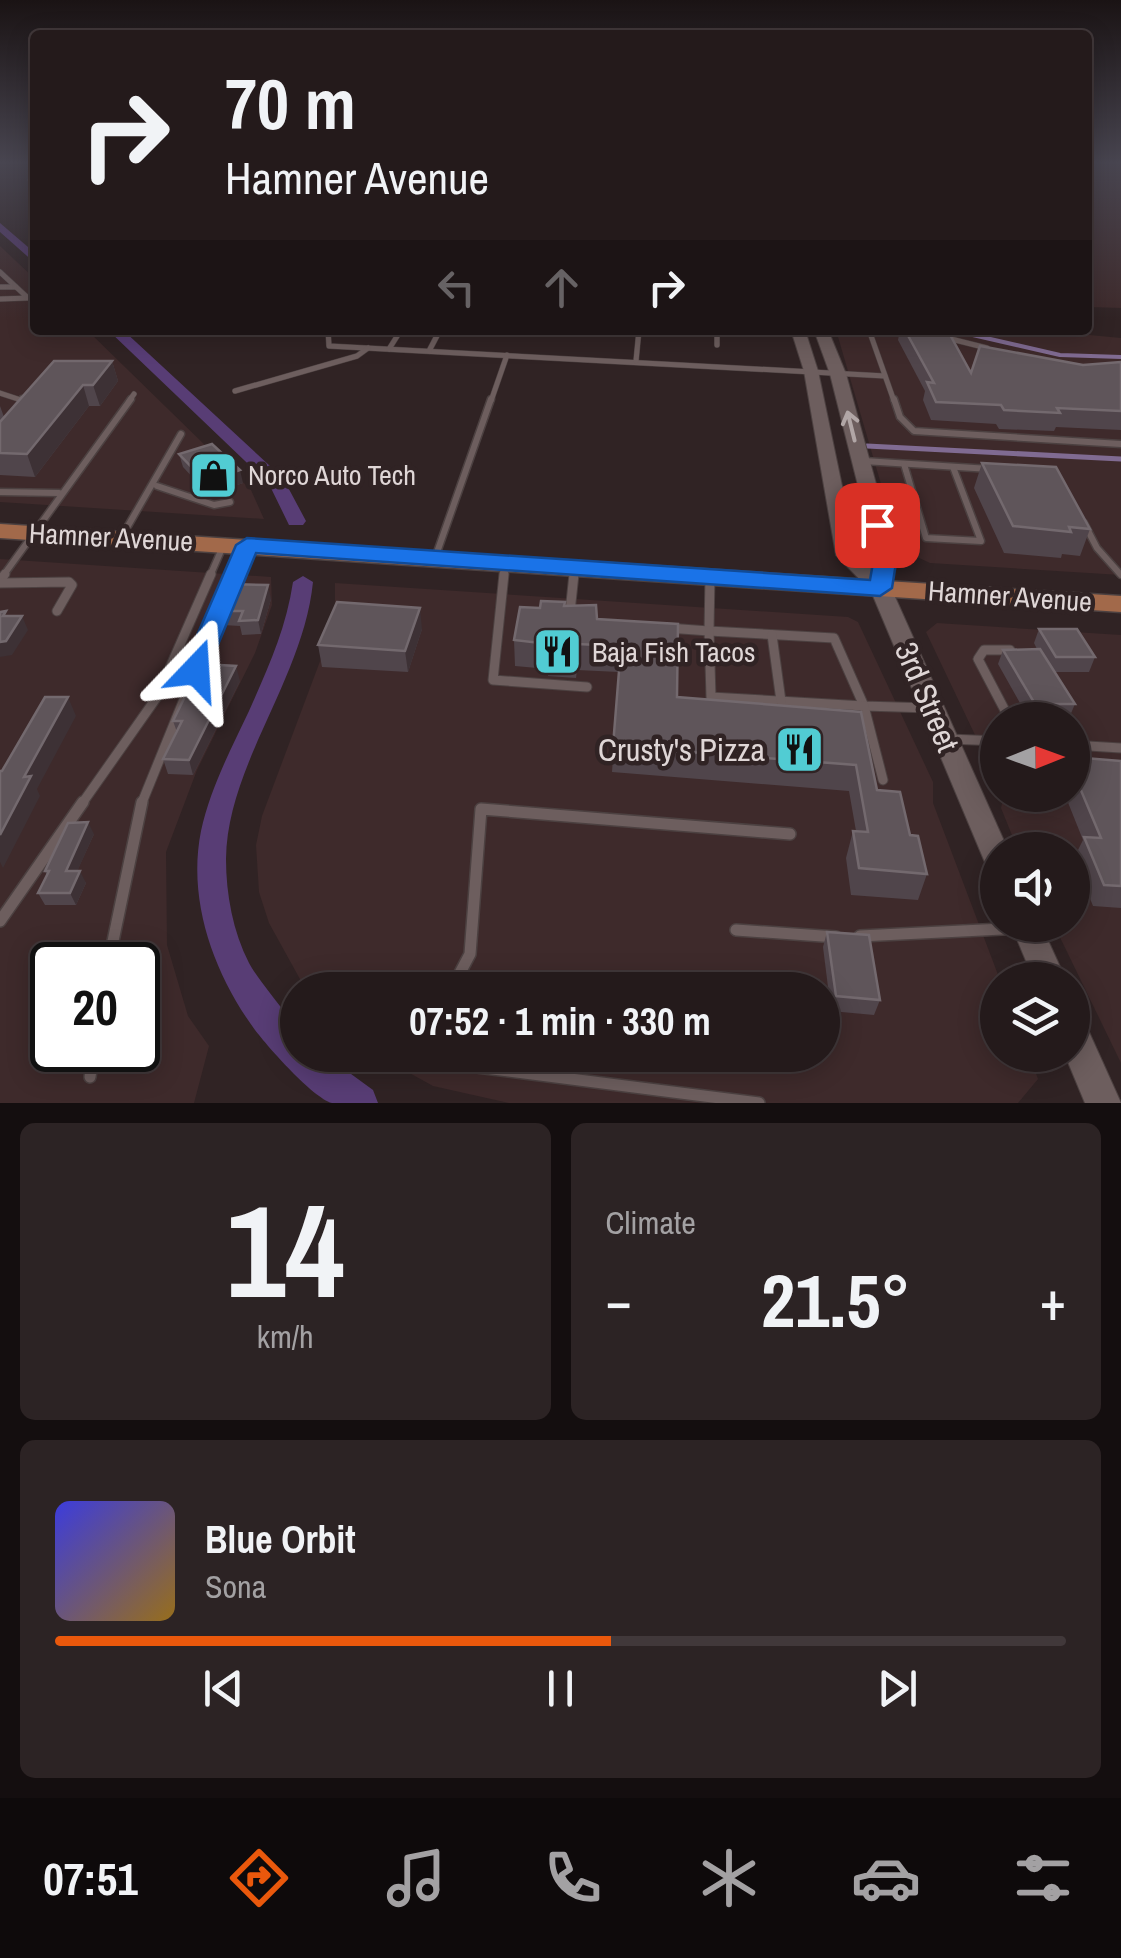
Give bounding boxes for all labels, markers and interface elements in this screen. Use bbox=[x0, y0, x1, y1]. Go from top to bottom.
text: 70 m bbox=[225, 57, 356, 151]
icon: right bbox=[60, 70, 190, 200]
text: Hamner Avenue bbox=[225, 147, 489, 208]
icon: left bbox=[429, 260, 484, 315]
icon: ahead bbox=[534, 260, 589, 315]
icon: right bbox=[639, 260, 694, 315]
one-way arrow bbox=[841, 411, 859, 443]
shop icon: Norco Auto Tech bbox=[187, 449, 239, 501]
place label: Norco Auto Tech bbox=[248, 456, 416, 494]
pin bbox=[835, 483, 920, 568]
icon: arrive bbox=[850, 498, 905, 553]
street label: Hamner Avenue bbox=[28, 514, 194, 560]
street label: Hamner Avenue bbox=[927, 571, 1093, 621]
position arrow bbox=[144, 618, 248, 722]
restaurant icon: Baja Fish Tacos bbox=[531, 626, 583, 678]
place label: Baja Fish Tacos bbox=[592, 633, 755, 671]
street label: 3rd Street bbox=[885, 635, 970, 758]
north arrow bbox=[980, 702, 1090, 812]
map controls bbox=[980, 702, 1090, 1072]
restaurant icon: Crusty's Pizza bbox=[774, 724, 826, 776]
place label: Crusty's Pizza bbox=[598, 728, 765, 771]
button: sound bbox=[980, 832, 1090, 942]
speed limit sign: 20 bbox=[30, 942, 160, 1072]
button: layers bbox=[980, 962, 1090, 1072]
text: 07:52 · 1 min · 330 m bbox=[409, 996, 711, 1047]
text: 14 bbox=[226, 1162, 345, 1338]
text: Climate bbox=[606, 1201, 696, 1244]
text: 21.5° bbox=[761, 1249, 911, 1350]
text: − bbox=[606, 1263, 632, 1337]
text: + bbox=[1040, 1263, 1066, 1337]
text: km/h bbox=[257, 1315, 314, 1358]
text: Blue Orbit bbox=[205, 1514, 356, 1565]
text: Sona bbox=[205, 1565, 266, 1608]
icon: previous bbox=[196, 1661, 251, 1716]
icon: pause bbox=[533, 1661, 588, 1716]
icon: next bbox=[870, 1661, 925, 1716]
icon: directions bbox=[224, 1843, 294, 1913]
icon: music bbox=[381, 1843, 451, 1913]
icon: phone bbox=[538, 1843, 608, 1913]
icon: climate bbox=[694, 1843, 764, 1913]
icon: car bbox=[851, 1843, 921, 1913]
icon: filters bbox=[1008, 1843, 1078, 1913]
text: 07:51 bbox=[43, 1848, 138, 1909]

